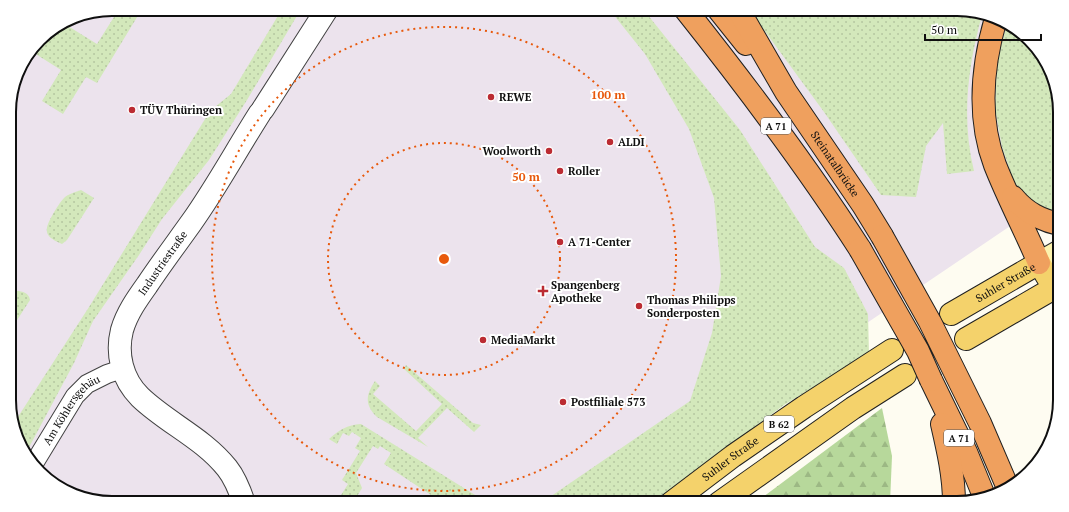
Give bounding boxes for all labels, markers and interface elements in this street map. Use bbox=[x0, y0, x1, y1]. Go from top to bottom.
scale bar bbox=[925, 16, 1041, 42]
text: 50 m bbox=[931, 22, 958, 37]
text: 100 m bbox=[591, 87, 625, 102]
place label: REWE bbox=[499, 90, 532, 104]
marker: REWE bbox=[486, 92, 496, 102]
place label: TÜV Thüringen bbox=[140, 103, 222, 117]
marker: TÜV Thüringen bbox=[127, 105, 137, 115]
road number: A 71 bbox=[761, 118, 791, 134]
street label: Steinatalbrücke bbox=[808, 128, 863, 200]
place label: ALDI bbox=[618, 135, 645, 149]
marker: ALDI bbox=[605, 137, 615, 147]
place label: Woolworth bbox=[483, 144, 541, 158]
marker: Woolworth bbox=[544, 146, 554, 156]
place label: Roller bbox=[568, 164, 600, 178]
marker: Roller bbox=[555, 166, 565, 176]
text: 50 m bbox=[512, 169, 540, 184]
street label: Industriestraße bbox=[135, 228, 190, 298]
place label: A 71-Center bbox=[568, 235, 631, 249]
marker: A 71-Center bbox=[555, 237, 565, 247]
centre of rings bbox=[437, 252, 451, 266]
street label: Suhler Straße bbox=[973, 259, 1038, 305]
place label: Spangenberg Apotheke bbox=[551, 278, 620, 305]
marker: Spangenberg Apotheke bbox=[538, 286, 548, 296]
place label: Thomas Philipps Sonderposten bbox=[647, 293, 736, 320]
marker: Thomas Philipps Sonderposten bbox=[634, 301, 644, 311]
place label: MediaMarkt bbox=[491, 333, 556, 347]
marker: MediaMarkt bbox=[478, 335, 488, 345]
street label: Am Köhlersgehäu bbox=[40, 371, 103, 447]
place label: Postfiliale 573 bbox=[571, 395, 645, 409]
marker: Postfiliale 573 bbox=[558, 397, 568, 407]
road number: B 62 bbox=[764, 416, 794, 432]
road number: A 71 bbox=[944, 430, 974, 446]
street label: Suhler Straße bbox=[699, 433, 762, 484]

